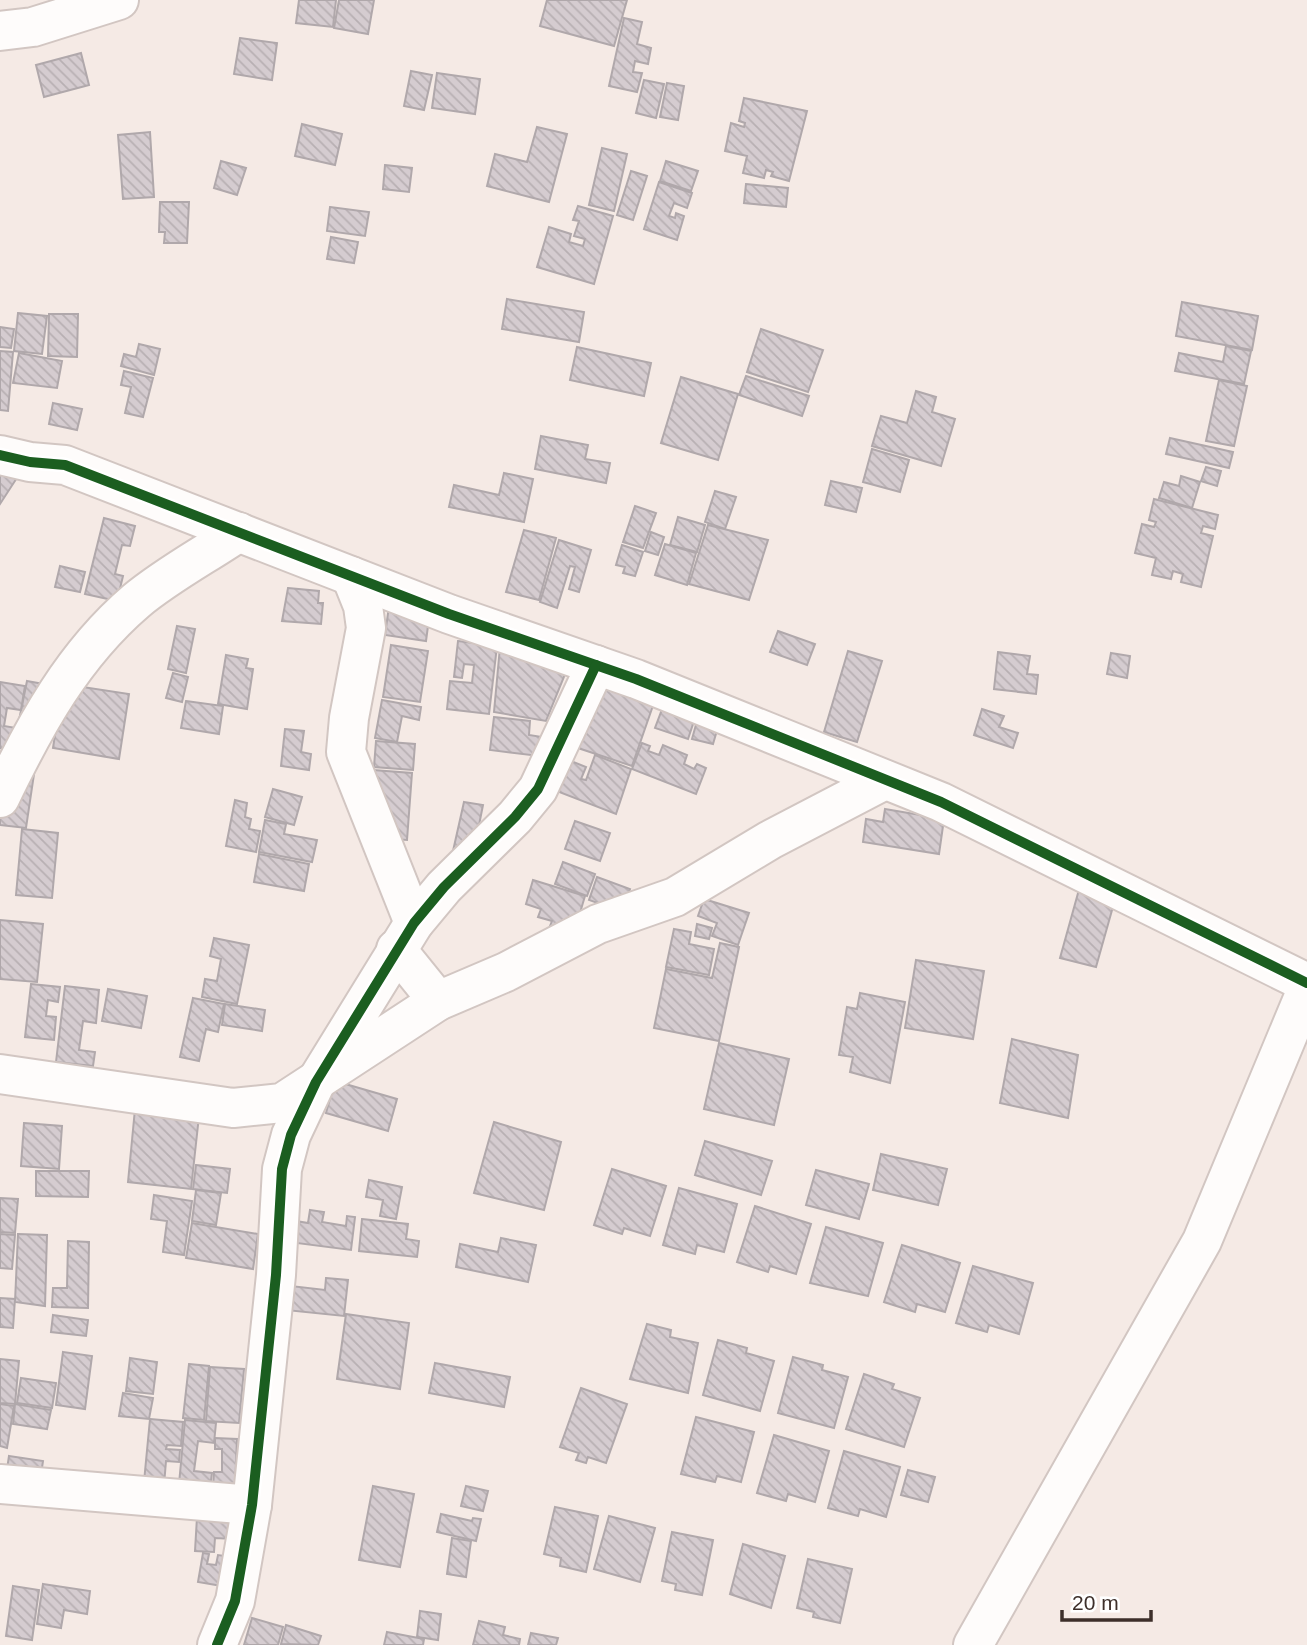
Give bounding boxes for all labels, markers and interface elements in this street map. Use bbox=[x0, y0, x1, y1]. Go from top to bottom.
scale bar bbox=[1062, 1578, 1151, 1622]
text: 20 m bbox=[1072, 1591, 1119, 1614]

